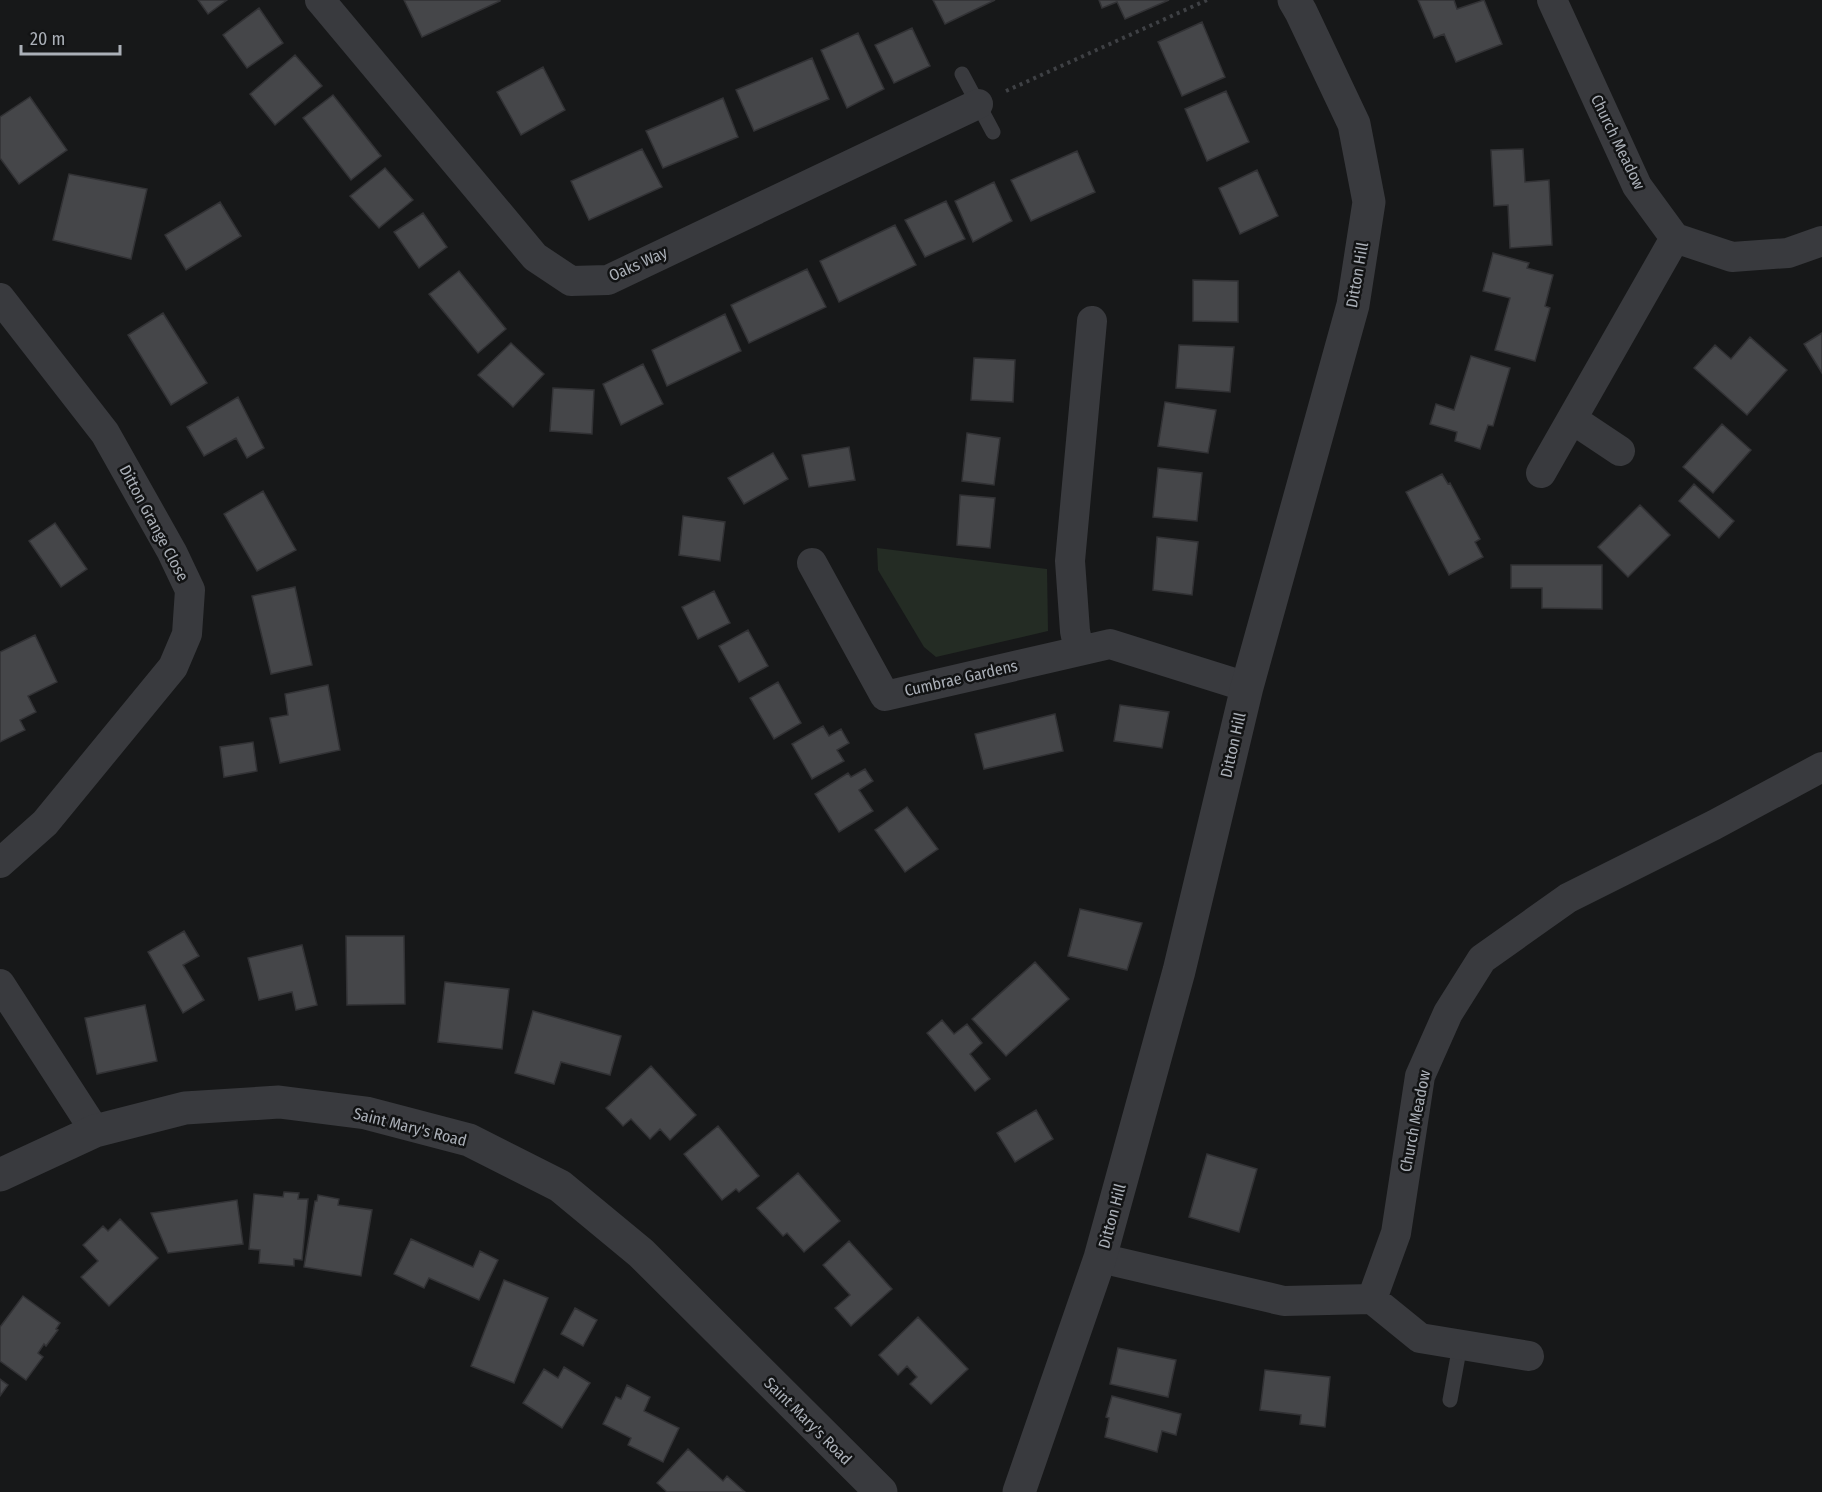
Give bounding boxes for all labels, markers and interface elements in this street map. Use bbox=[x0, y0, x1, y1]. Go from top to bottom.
scale bar bbox=[21, 18, 120, 56]
text: 20 m bbox=[30, 28, 65, 50]
street label: Church Meadow bbox=[1587, 91, 1649, 193]
street label: Ditton Hill bbox=[1342, 241, 1372, 309]
street label: Oaks Way bbox=[606, 242, 671, 285]
street label: Ditton Grange Close bbox=[115, 462, 193, 584]
street label: Cumbrae Gardens bbox=[903, 656, 1020, 700]
street label: Ditton Hill bbox=[1216, 711, 1250, 779]
street label: Church Meadow bbox=[1396, 1068, 1434, 1174]
street label: Saint Mary's Road bbox=[351, 1104, 469, 1150]
street label: Ditton Hill bbox=[1094, 1181, 1130, 1251]
street label: Saint Mary's Road bbox=[760, 1373, 856, 1469]

